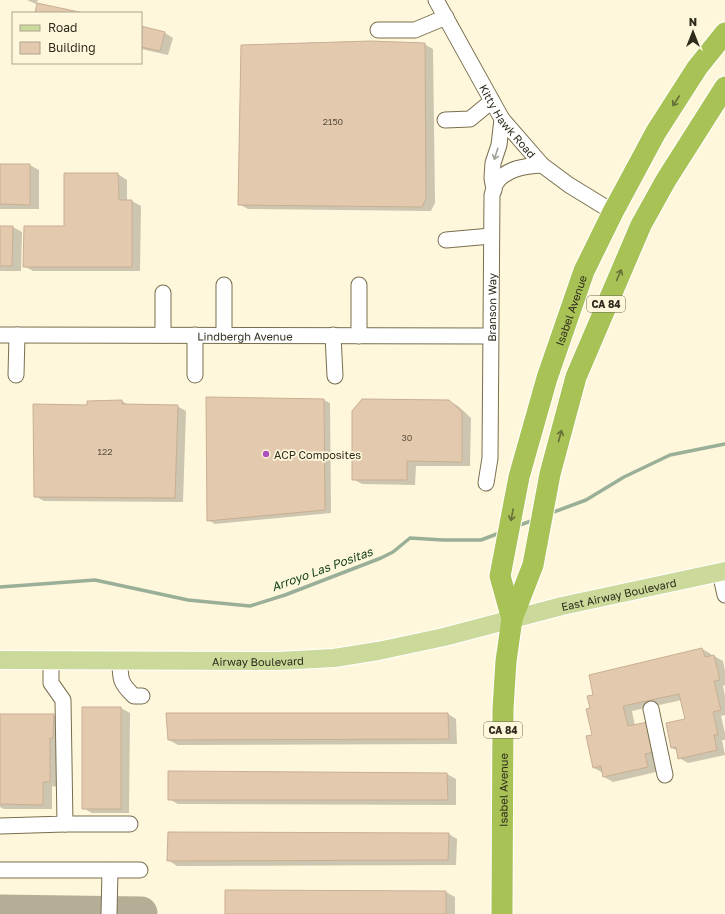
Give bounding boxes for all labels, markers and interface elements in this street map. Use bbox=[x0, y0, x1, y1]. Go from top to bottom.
legend bbox=[12, 12, 142, 64]
north arrow bbox=[673, 12, 713, 52]
text: N bbox=[689, 15, 697, 28]
text: Road bbox=[48, 20, 77, 35]
text: Building bbox=[48, 40, 96, 55]
street label: Kitty Hawk Road bbox=[477, 82, 539, 160]
one-way arrow bbox=[672, 95, 680, 106]
house number: 2150 bbox=[323, 116, 344, 127]
one-way arrow bbox=[492, 148, 499, 161]
one-way arrow bbox=[616, 269, 624, 281]
street label: Branson Way bbox=[484, 273, 498, 342]
street label: Isabel Avenue bbox=[552, 273, 589, 347]
road number: CA 84 bbox=[587, 296, 625, 312]
street label: Lindbergh Avenue bbox=[197, 329, 293, 342]
one-way arrow bbox=[557, 430, 564, 443]
house number: 30 bbox=[402, 432, 413, 443]
house number: 122 bbox=[98, 446, 112, 457]
place label: ACP Composites bbox=[274, 448, 361, 461]
marker: ACP Composites bbox=[261, 449, 271, 459]
one-way arrow bbox=[507, 509, 515, 522]
water label: Arroyo Las Positas bbox=[269, 544, 375, 594]
street label: East Airway Boulevard bbox=[560, 575, 677, 613]
street label: Airway Boulevard bbox=[212, 653, 304, 668]
road number: CA 84 bbox=[484, 722, 522, 738]
street label: Isabel Avenue bbox=[496, 753, 509, 827]

